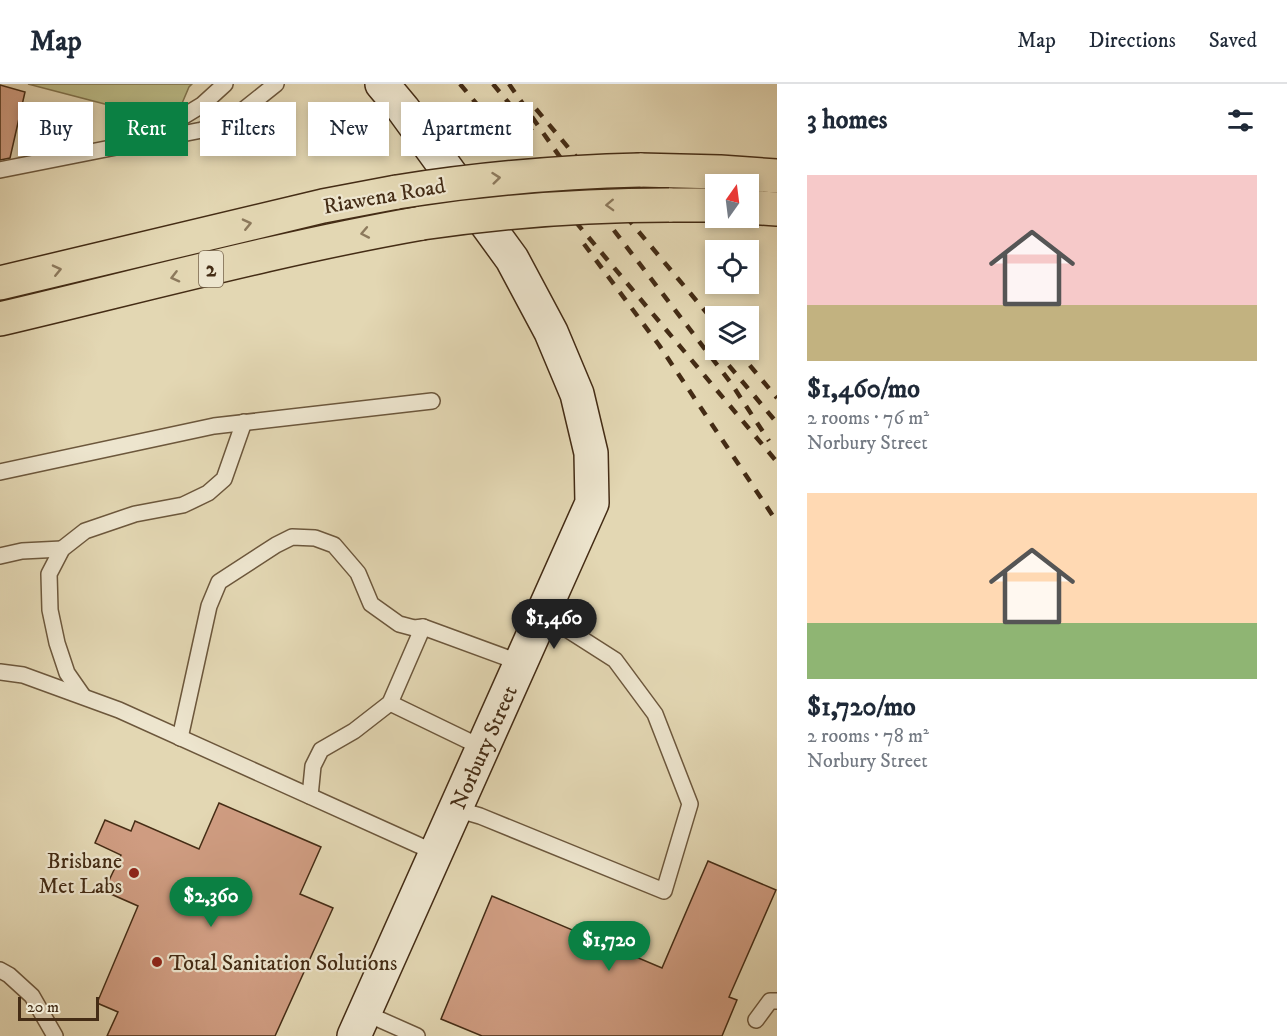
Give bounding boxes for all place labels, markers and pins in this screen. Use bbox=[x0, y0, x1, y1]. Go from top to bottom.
pin: $1,460 bbox=[505, 599, 603, 650]
place label: Brisbane Met Labs bbox=[38, 848, 122, 900]
marker: Brisbane Met Labs bbox=[127, 866, 141, 880]
pin: $2,360 bbox=[162, 877, 260, 928]
pin: $1,720 bbox=[560, 921, 658, 972]
place label: Total Sanitation Solutions bbox=[169, 950, 397, 977]
marker: Total Sanitation Solutions bbox=[150, 955, 164, 969]

